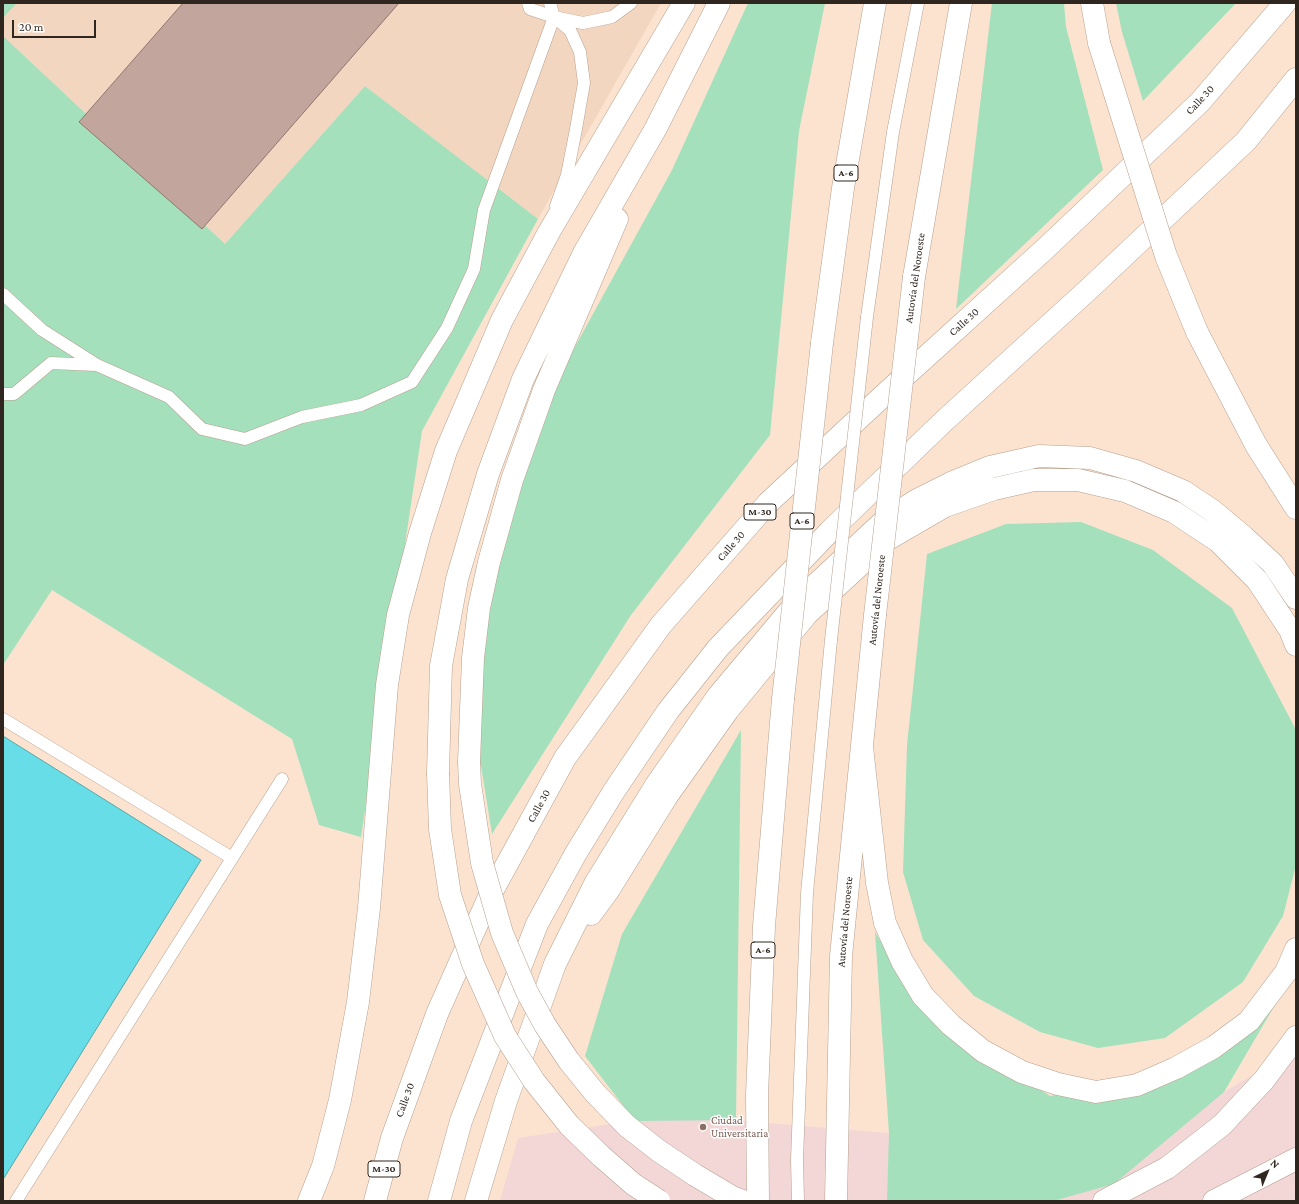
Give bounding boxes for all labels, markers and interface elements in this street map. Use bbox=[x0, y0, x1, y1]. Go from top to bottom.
scale bar bbox=[14, 12, 98, 38]
text: 20 m bbox=[19, 20, 43, 34]
street label: Calle 30 bbox=[1183, 82, 1217, 118]
road number: A-6 bbox=[834, 165, 858, 181]
street label: Autovía del Noroeste bbox=[902, 232, 928, 324]
street label: Calle 30 bbox=[946, 305, 982, 339]
road number: M-30 bbox=[744, 504, 776, 520]
road number: A-6 bbox=[790, 513, 814, 529]
street label: Calle 30 bbox=[714, 528, 748, 564]
street label: Autovía del Noroeste bbox=[866, 554, 888, 646]
street label: Calle 30 bbox=[525, 787, 553, 825]
street label: Autovía del Noroeste bbox=[834, 876, 856, 968]
road number: A-6 bbox=[751, 942, 775, 958]
street label: Calle 30 bbox=[393, 1081, 417, 1119]
place label: Ciudad Universitaria bbox=[711, 1114, 768, 1140]
marker: Ciudad Universitaria bbox=[698, 1122, 708, 1132]
north arrow bbox=[1247, 1152, 1287, 1192]
text: N bbox=[1268, 1156, 1282, 1170]
road number: M-30 bbox=[368, 1161, 400, 1177]

